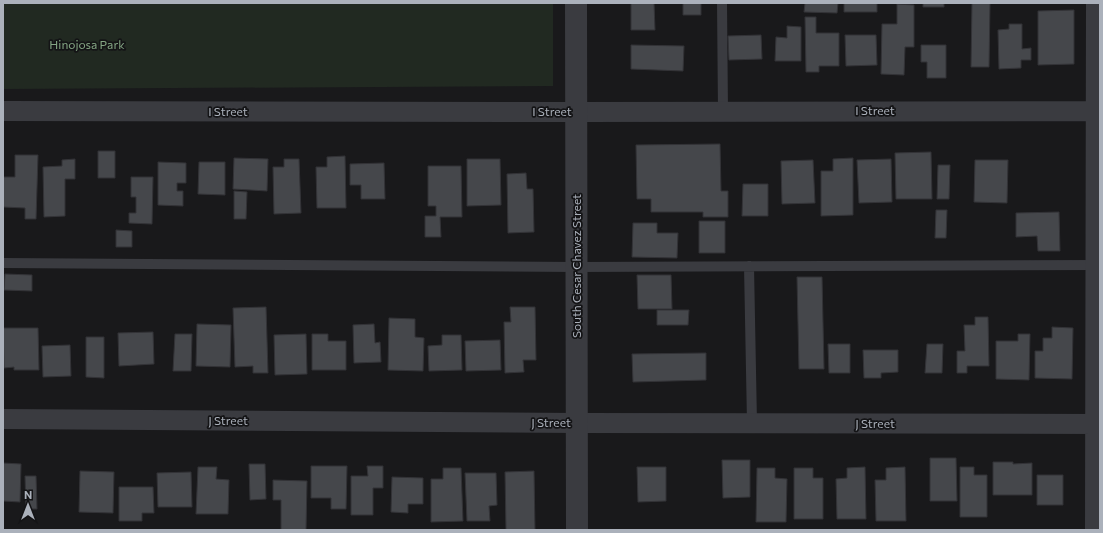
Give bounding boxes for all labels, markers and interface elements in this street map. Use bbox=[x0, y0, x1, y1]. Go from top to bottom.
park label: Hinojosa Park bbox=[49, 37, 125, 51]
street label: I Street bbox=[855, 103, 895, 117]
street label: I Street bbox=[208, 104, 248, 118]
street label: I Street bbox=[532, 104, 572, 118]
street label: South Cesar Chavez Street bbox=[569, 194, 583, 338]
street label: J Street bbox=[208, 413, 248, 428]
street label: J Street bbox=[531, 415, 571, 430]
street label: J Street bbox=[855, 416, 895, 431]
north arrow bbox=[8, 485, 48, 525]
text: N bbox=[24, 488, 32, 501]

